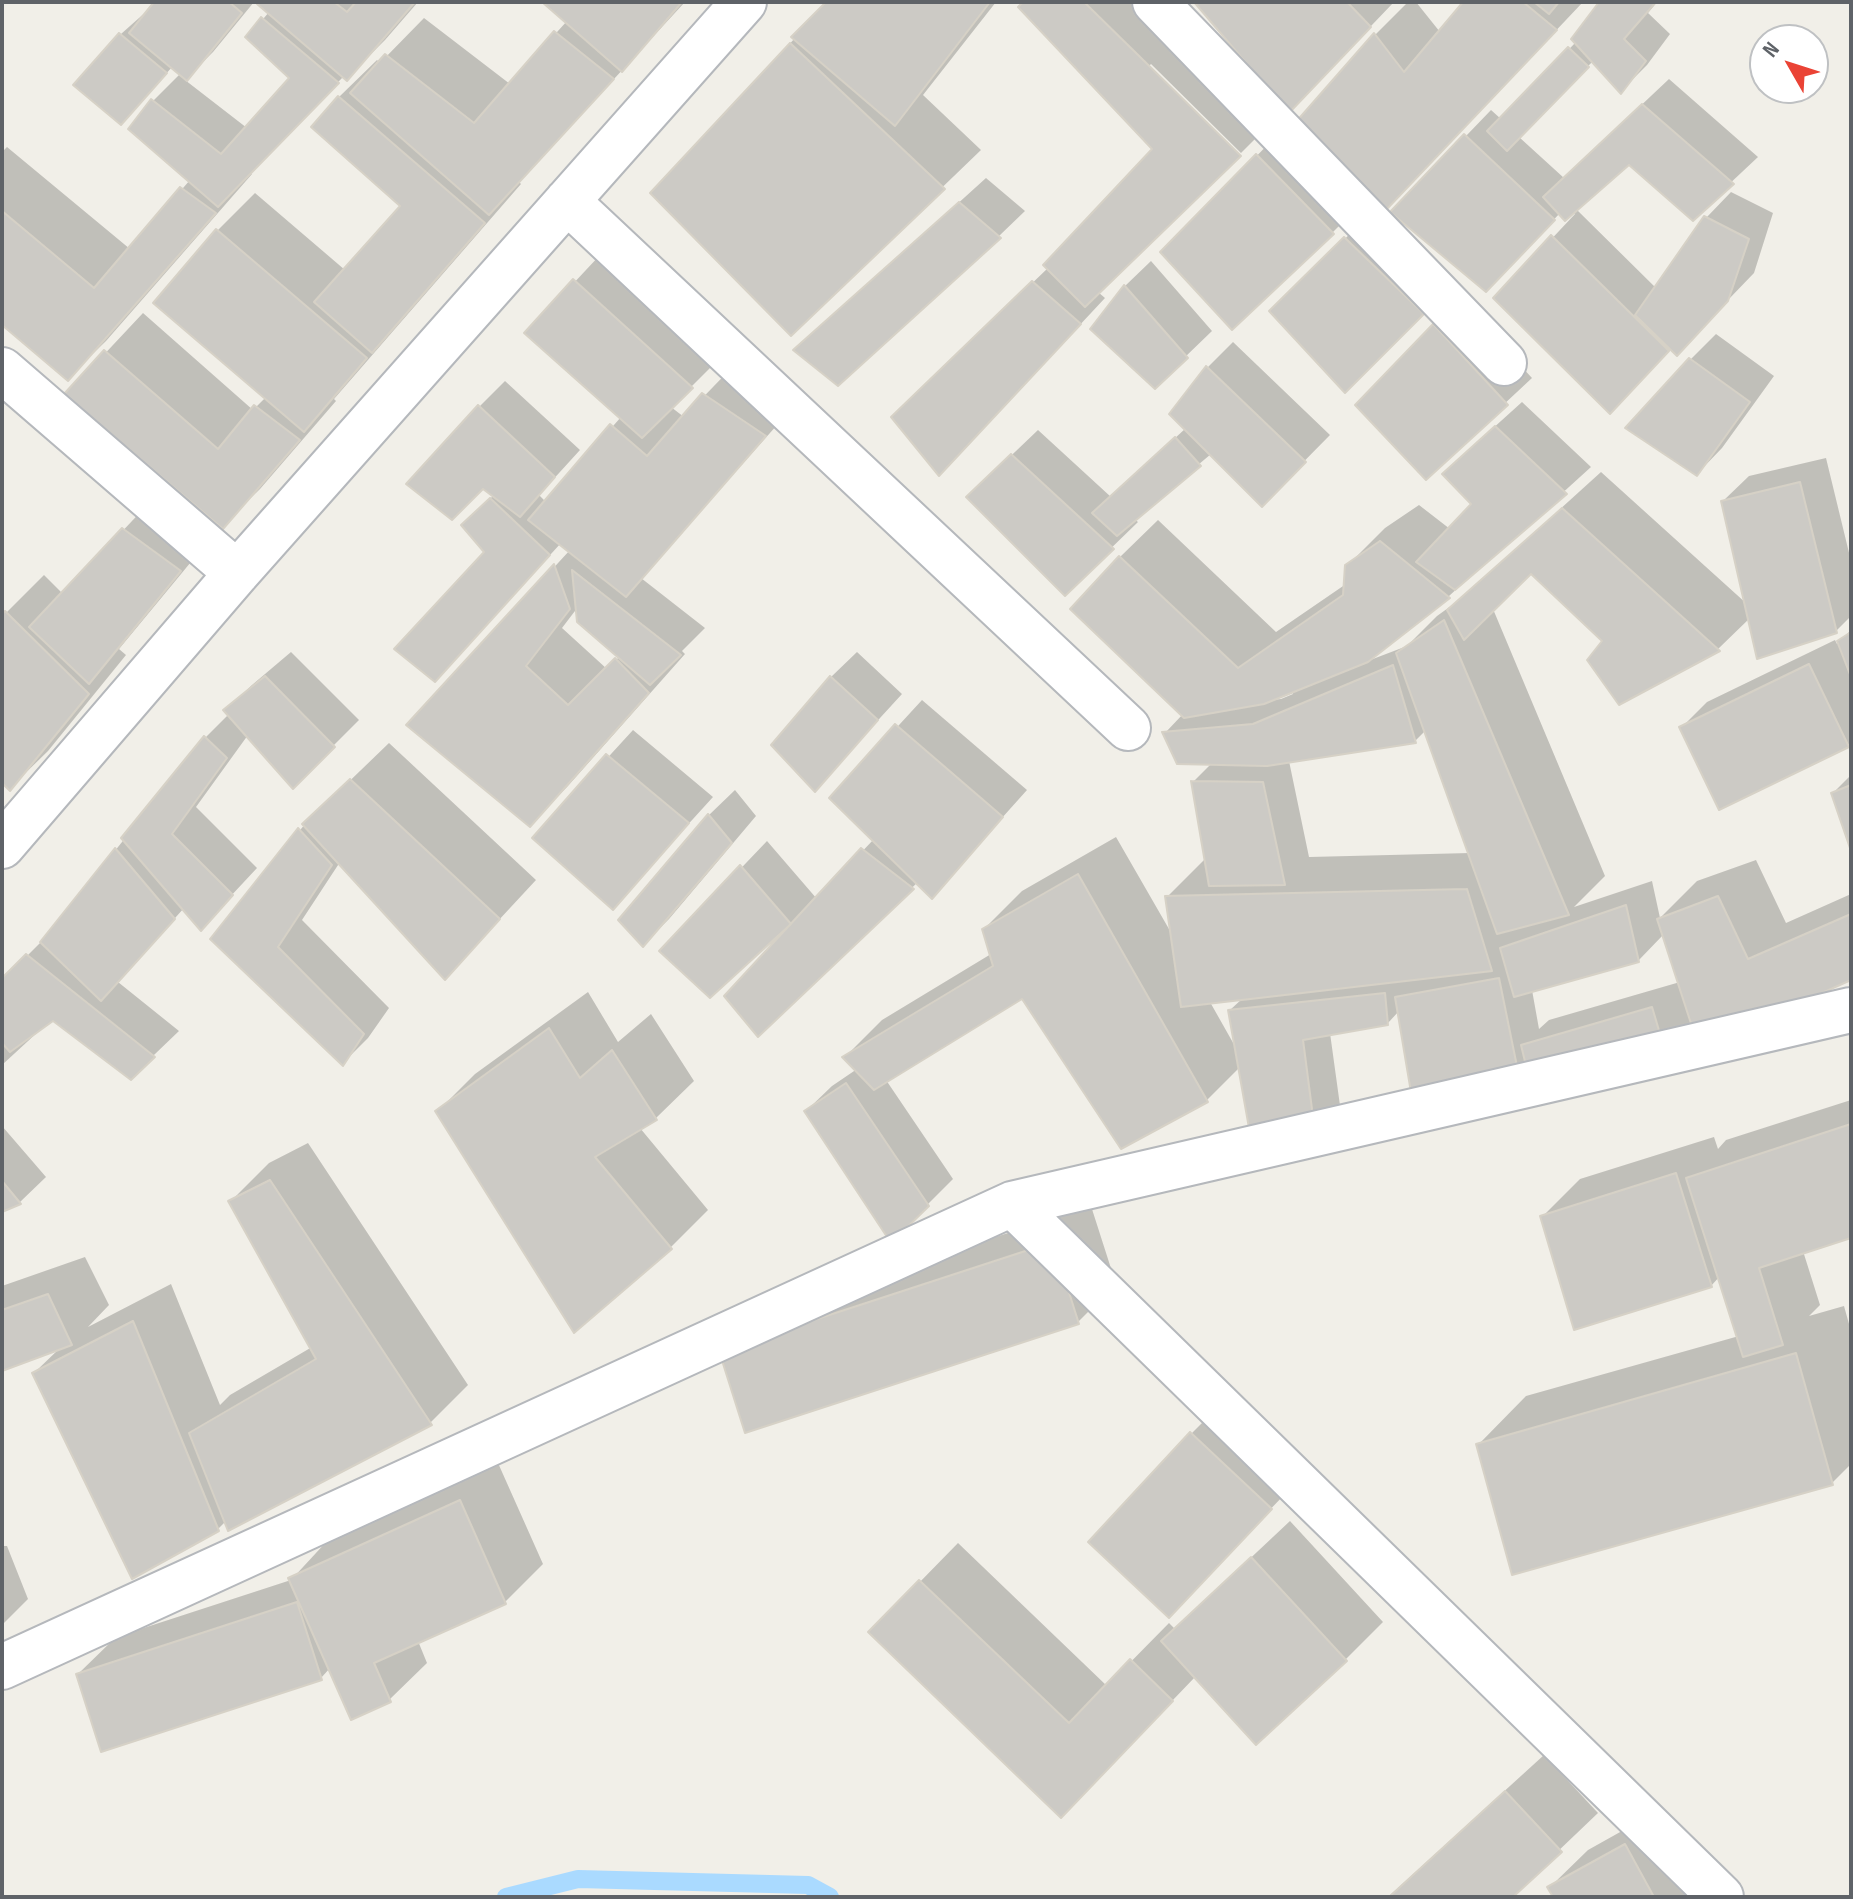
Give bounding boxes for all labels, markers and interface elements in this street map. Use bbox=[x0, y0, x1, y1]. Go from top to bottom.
north arrow bbox=[1749, 24, 1829, 104]
text: N bbox=[1757, 37, 1786, 63]

